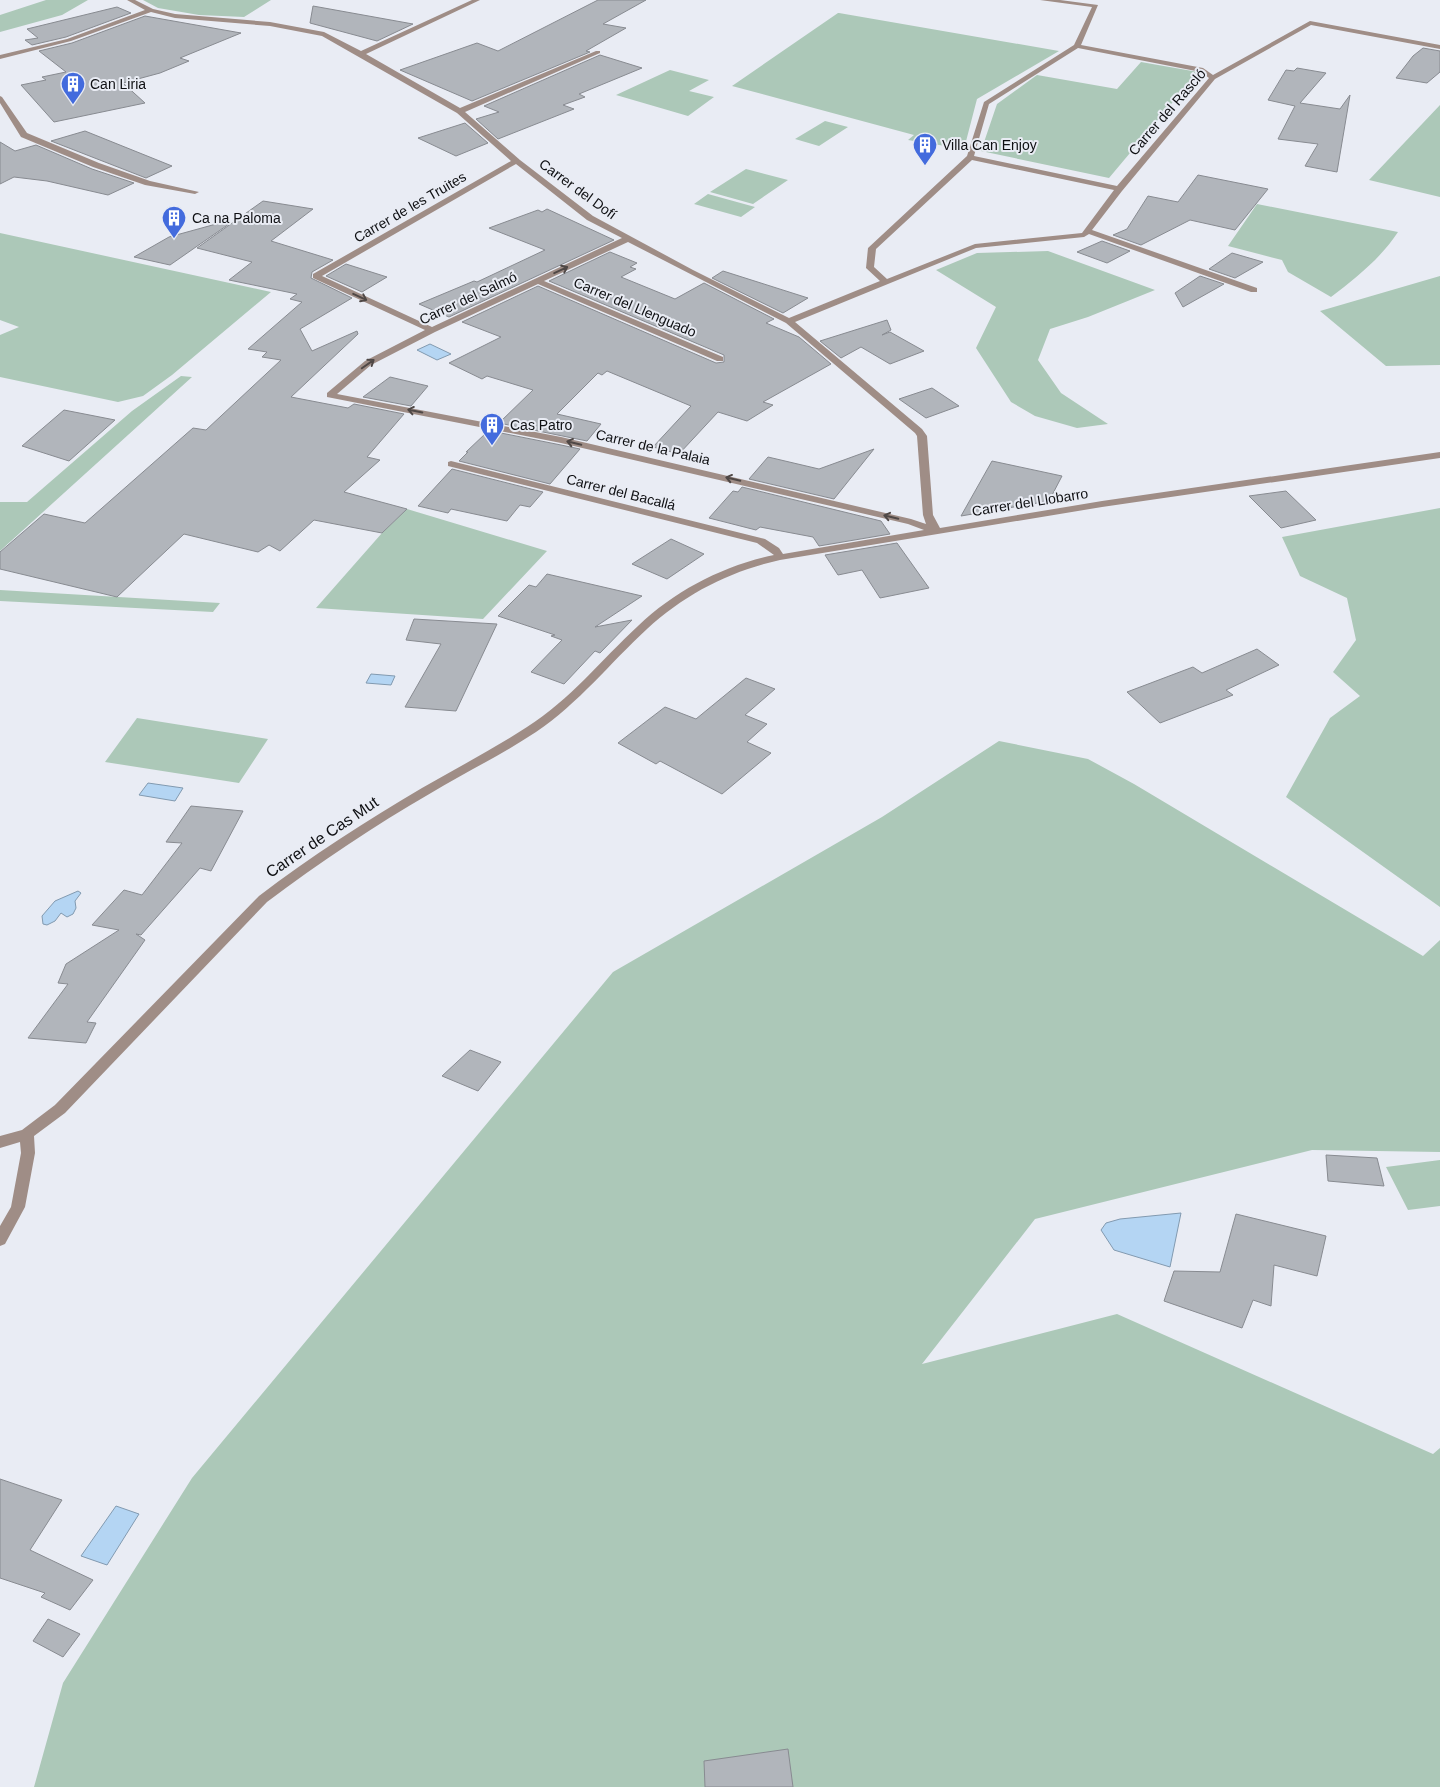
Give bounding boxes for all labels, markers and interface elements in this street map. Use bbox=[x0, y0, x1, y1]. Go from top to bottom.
street label: Carrer del Rascló bbox=[1125, 65, 1209, 158]
building icon: Can Liria bbox=[60, 71, 86, 105]
place label: Can Liria bbox=[90, 76, 146, 92]
building icon: Villa Can Enjoy bbox=[912, 132, 938, 166]
place label: Villa Can Enjoy bbox=[942, 137, 1037, 153]
street label: Carrer del Dofí bbox=[536, 156, 620, 223]
street label: Carrer de les Truites bbox=[351, 168, 469, 246]
building icon: Ca na Paloma bbox=[161, 205, 187, 239]
place label: Ca na Paloma bbox=[192, 210, 281, 226]
one-way arrow bbox=[553, 265, 568, 274]
street label: Carrer del Salmó bbox=[417, 268, 520, 328]
street label: Carrer del Llenguado bbox=[571, 274, 699, 340]
one-way arrow bbox=[352, 292, 367, 302]
one-way arrow bbox=[361, 359, 375, 369]
one-way arrow bbox=[407, 406, 423, 416]
building icon: Cas Patro bbox=[479, 412, 505, 446]
place label: Cas Patro bbox=[510, 417, 572, 433]
street label: Carrer de la Palaia bbox=[594, 426, 712, 468]
one-way arrow bbox=[567, 438, 583, 447]
street label: Carrer del Bacallá bbox=[565, 471, 677, 513]
one-way arrow bbox=[725, 474, 741, 483]
street label: Carrer del Llobarro bbox=[971, 485, 1089, 519]
one-way arrow bbox=[883, 512, 899, 521]
street label: Carrer de Cas Mut bbox=[263, 793, 382, 881]

